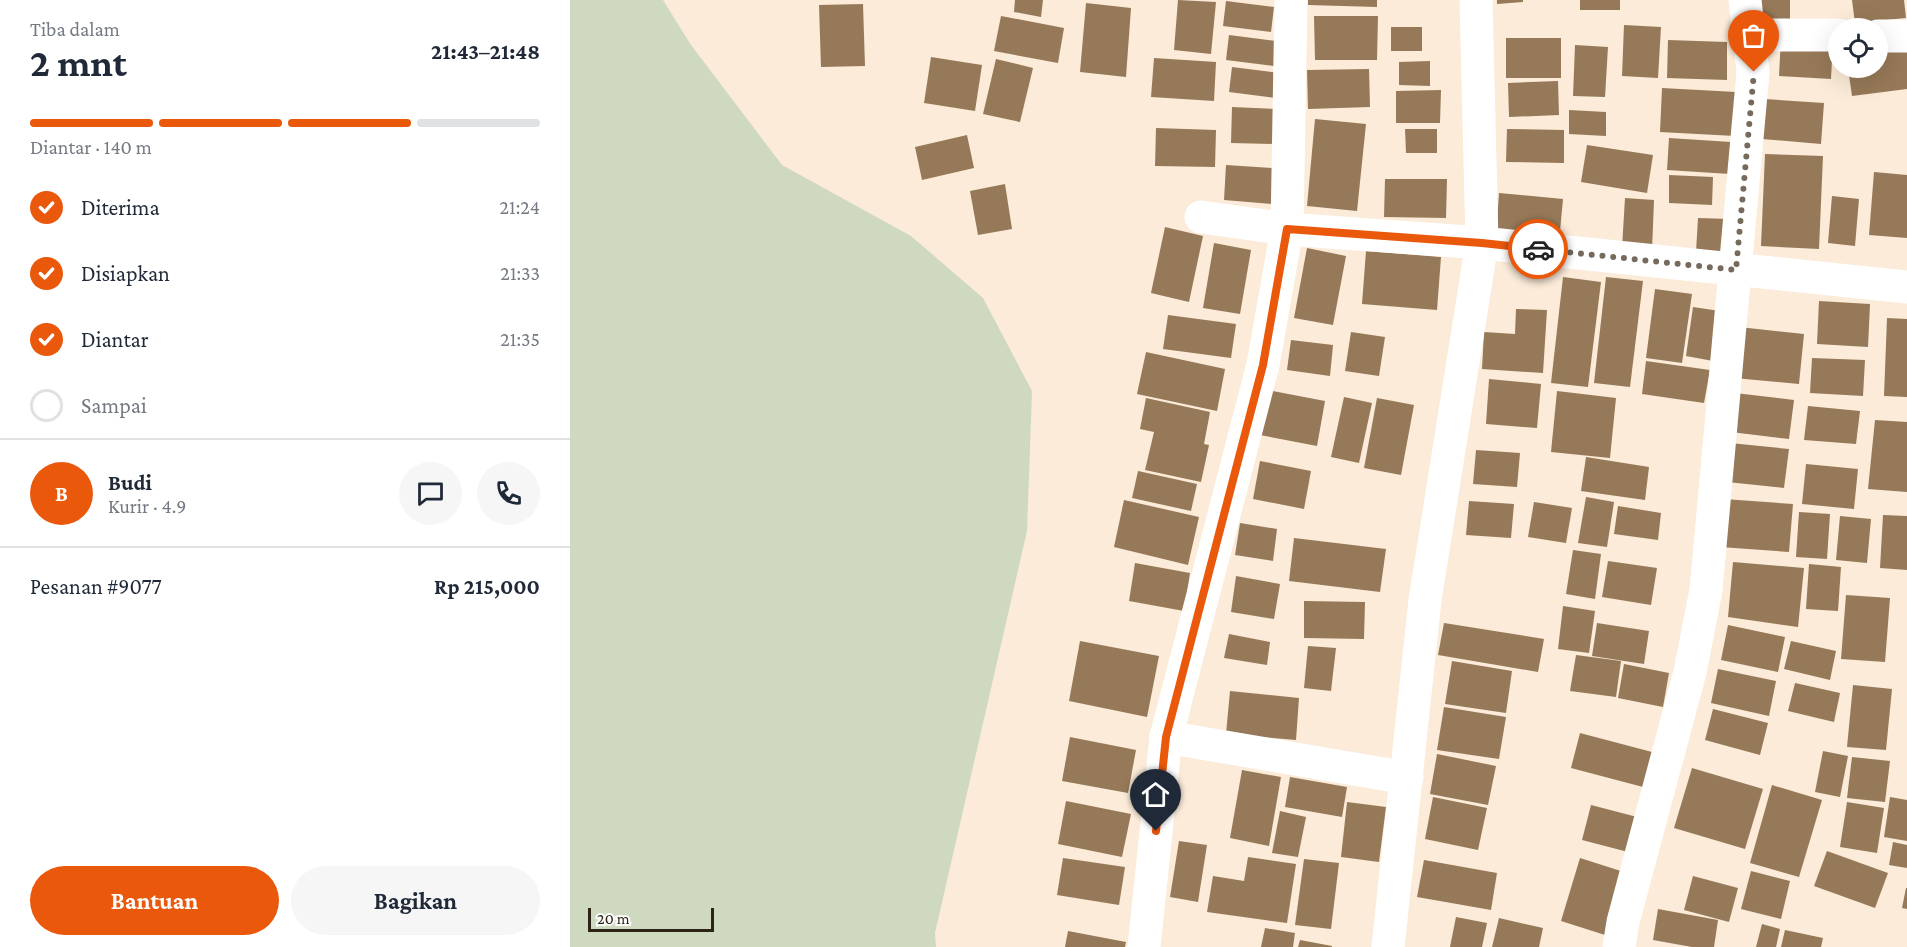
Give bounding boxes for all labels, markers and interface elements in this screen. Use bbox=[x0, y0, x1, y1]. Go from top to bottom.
pin bbox=[1728, 10, 1779, 72]
text: Tiba dalam bbox=[30, 18, 120, 40]
map controls bbox=[1828, 18, 1888, 78]
button: locate bbox=[1828, 18, 1888, 78]
icon: bag bbox=[1737, 19, 1770, 52]
text: 21:43–21:48 bbox=[431, 39, 540, 64]
text: 2 mnt bbox=[30, 41, 127, 84]
text: Diantar · 140 m bbox=[30, 136, 152, 158]
icon: check bbox=[30, 191, 63, 224]
text: Diterima bbox=[81, 195, 160, 220]
text: 21:24 bbox=[500, 196, 540, 218]
courier bbox=[1508, 219, 1568, 279]
icon: car bbox=[1522, 233, 1555, 266]
icon: check bbox=[30, 257, 63, 290]
text: Disiapkan bbox=[81, 261, 170, 286]
text: 21:33 bbox=[500, 262, 540, 284]
icon: check bbox=[30, 323, 63, 356]
text: Diantar bbox=[81, 327, 149, 352]
text: 21:35 bbox=[500, 328, 540, 350]
text: Sampai bbox=[81, 393, 147, 418]
button: chat bbox=[399, 462, 462, 525]
button: phone bbox=[477, 462, 540, 525]
text: Budi bbox=[108, 470, 152, 495]
text: B bbox=[55, 481, 68, 506]
text: Kurir · 4.9 bbox=[108, 495, 186, 517]
text: Pesanan #9077 bbox=[30, 574, 162, 599]
text: Rp 215,000 bbox=[434, 574, 540, 599]
pin bbox=[1130, 769, 1181, 831]
icon: home bbox=[1139, 778, 1172, 811]
button: Bantuan bbox=[30, 866, 279, 935]
button: Bagikan bbox=[291, 866, 540, 935]
scale bar bbox=[588, 905, 714, 932]
text: 20 m bbox=[597, 910, 630, 927]

